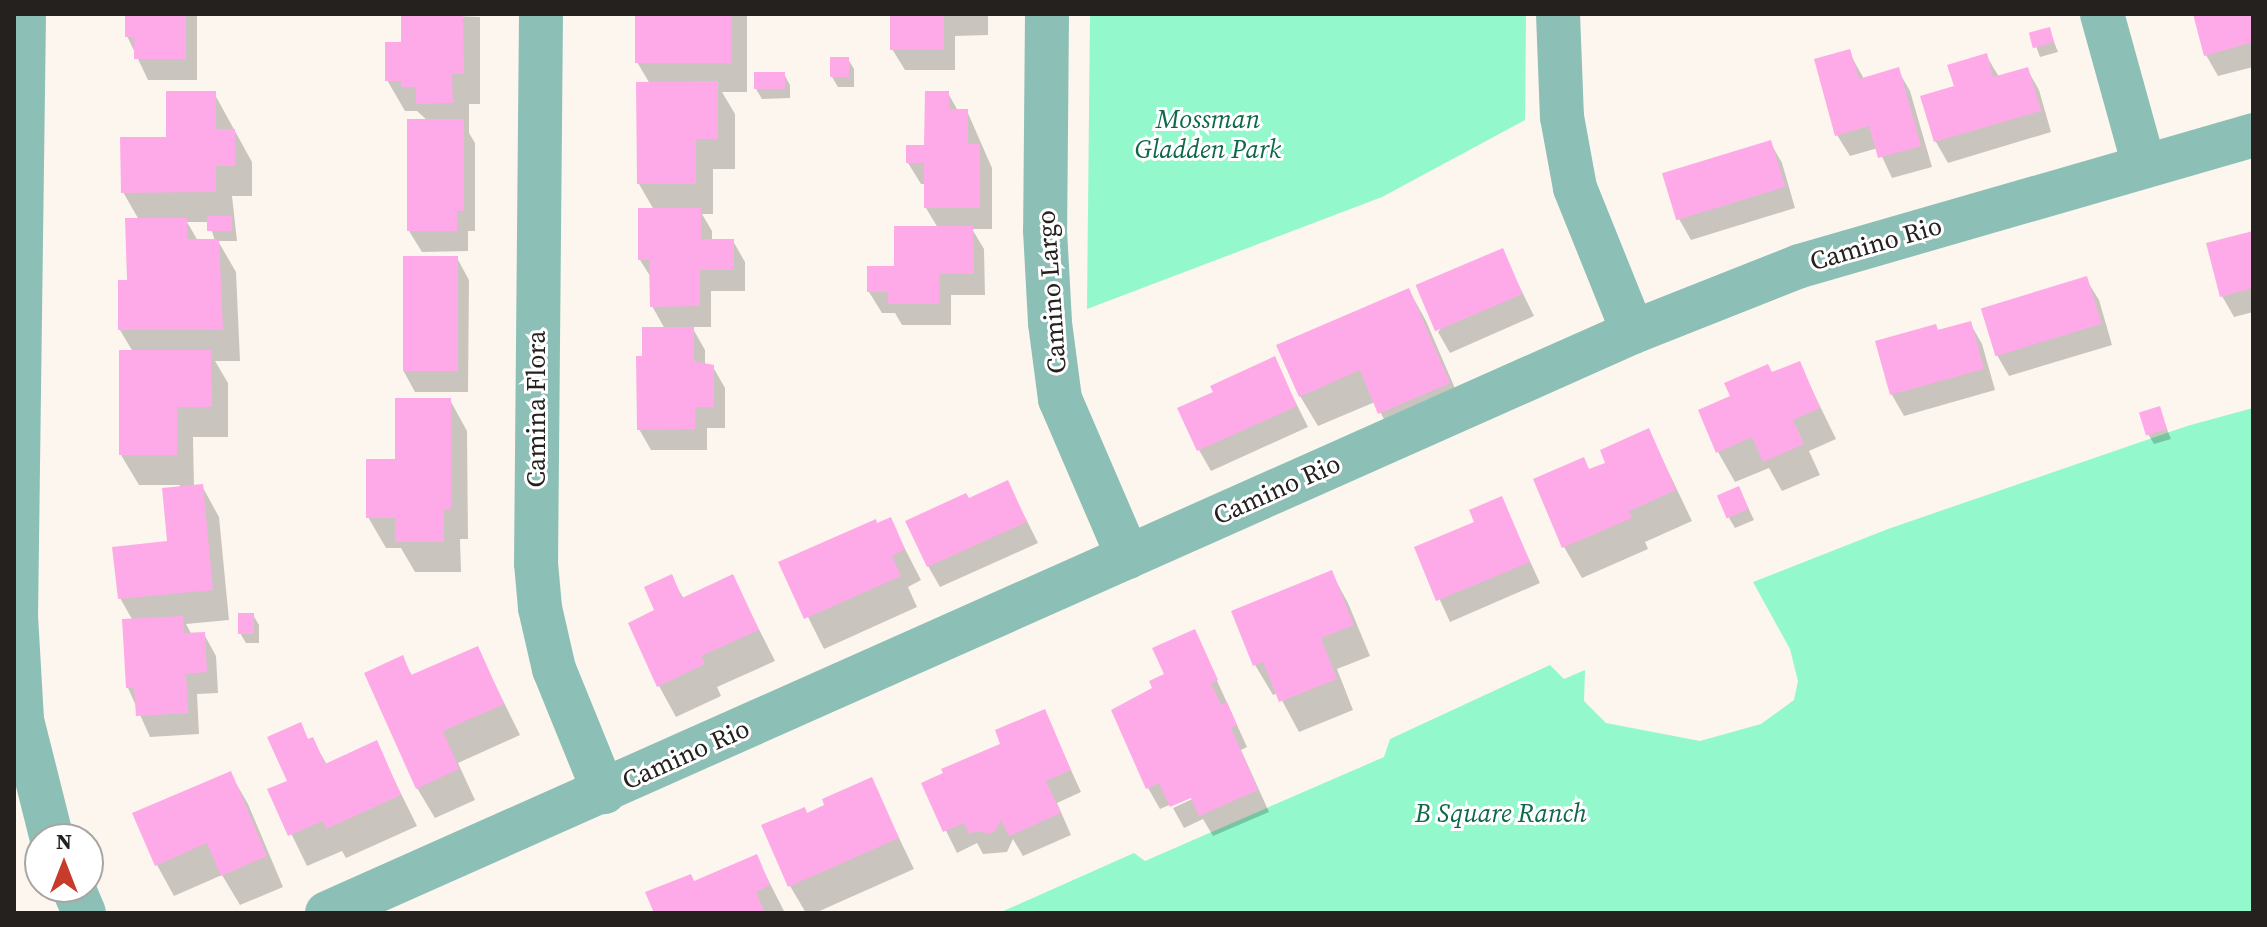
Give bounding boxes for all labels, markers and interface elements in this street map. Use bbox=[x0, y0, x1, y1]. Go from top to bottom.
park label: Mossman Gladden Park bbox=[1135, 104, 1281, 166]
street label: Camino Largo bbox=[1031, 209, 1073, 375]
street label: Camino Rio bbox=[1806, 210, 1946, 278]
street label: Camina Flora bbox=[521, 331, 553, 487]
street label: Camino Rio bbox=[1209, 448, 1345, 532]
street label: Camino Rio bbox=[618, 713, 754, 797]
park label: B Square Ranch bbox=[1415, 798, 1587, 830]
north arrow bbox=[24, 823, 104, 903]
text: N bbox=[56, 826, 72, 856]

